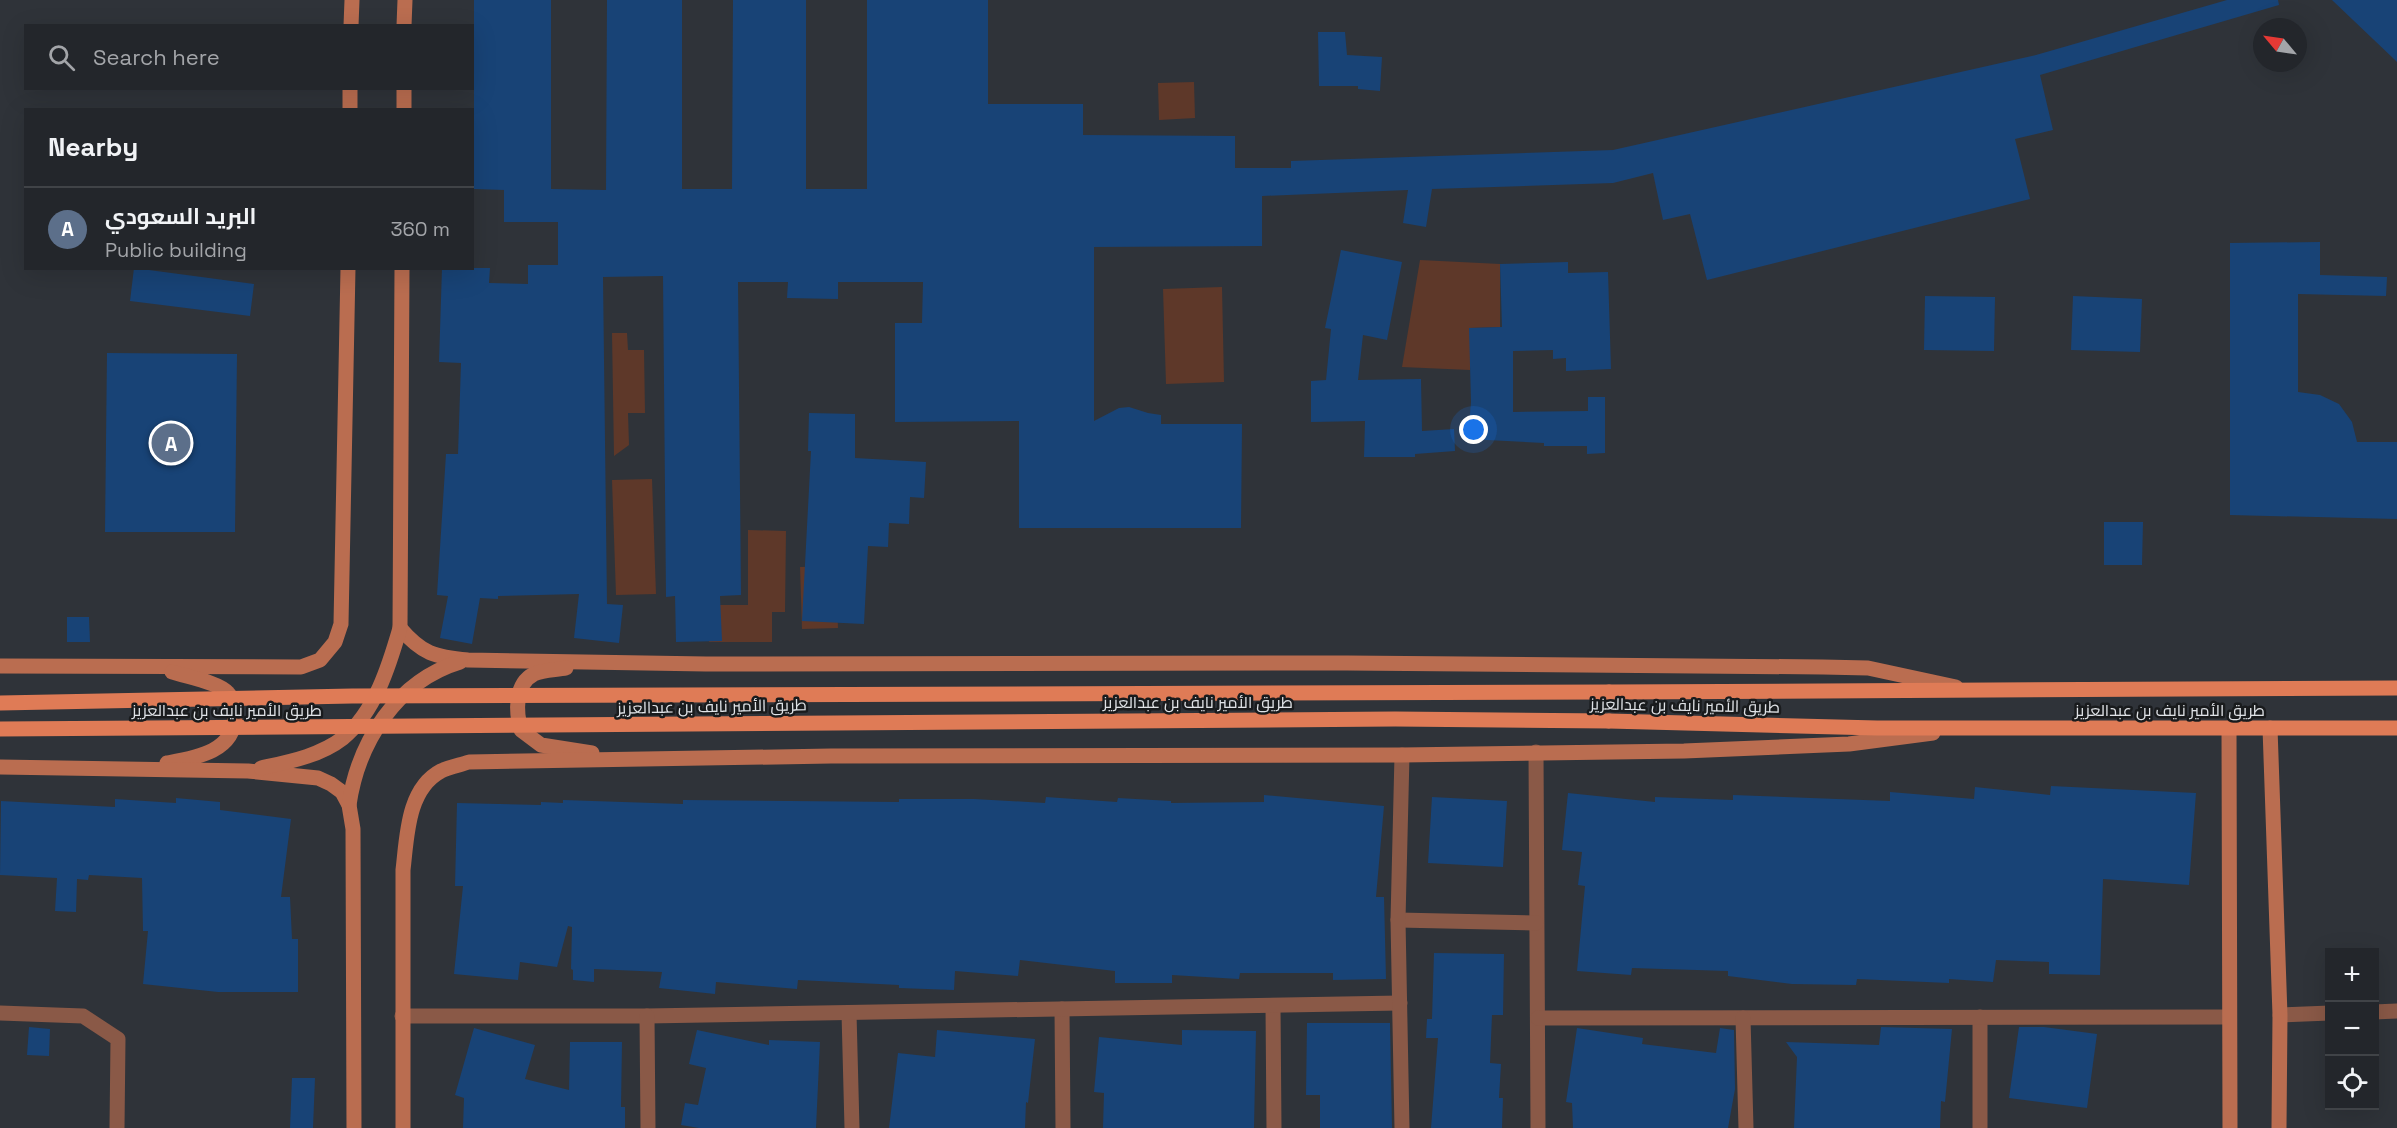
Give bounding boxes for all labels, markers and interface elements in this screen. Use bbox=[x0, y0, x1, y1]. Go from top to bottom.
north arrow bbox=[2253, 18, 2307, 72]
search box bbox=[24, 24, 474, 90]
icon: search bbox=[45, 41, 78, 74]
text: Search here bbox=[93, 43, 220, 71]
text: Nearby bbox=[48, 130, 138, 164]
text: البريد السعودي bbox=[105, 202, 256, 230]
text: A bbox=[61, 216, 74, 242]
text: 360 m bbox=[391, 216, 450, 242]
text: Public building bbox=[105, 237, 247, 263]
your location bbox=[1459, 415, 1488, 444]
pin: A bbox=[152, 420, 190, 466]
street label: طريق الأمير نايف بن عبدالعزيز bbox=[1102, 692, 1293, 713]
street label: طريق الأمير نايف بن عبدالعزيز bbox=[1589, 693, 1780, 718]
street label: طريق الأمير نايف بن عبدالعزيز bbox=[616, 694, 807, 719]
street label: طريق الأمير نايف بن عبدالعزيز bbox=[131, 700, 322, 721]
street label: طريق الأمير نايف بن عبدالعزيز bbox=[2074, 700, 2265, 721]
map controls bbox=[2325, 948, 2379, 1110]
button: + bbox=[2325, 948, 2379, 1002]
button: − bbox=[2325, 1002, 2379, 1056]
button: locate bbox=[2325, 1056, 2379, 1110]

